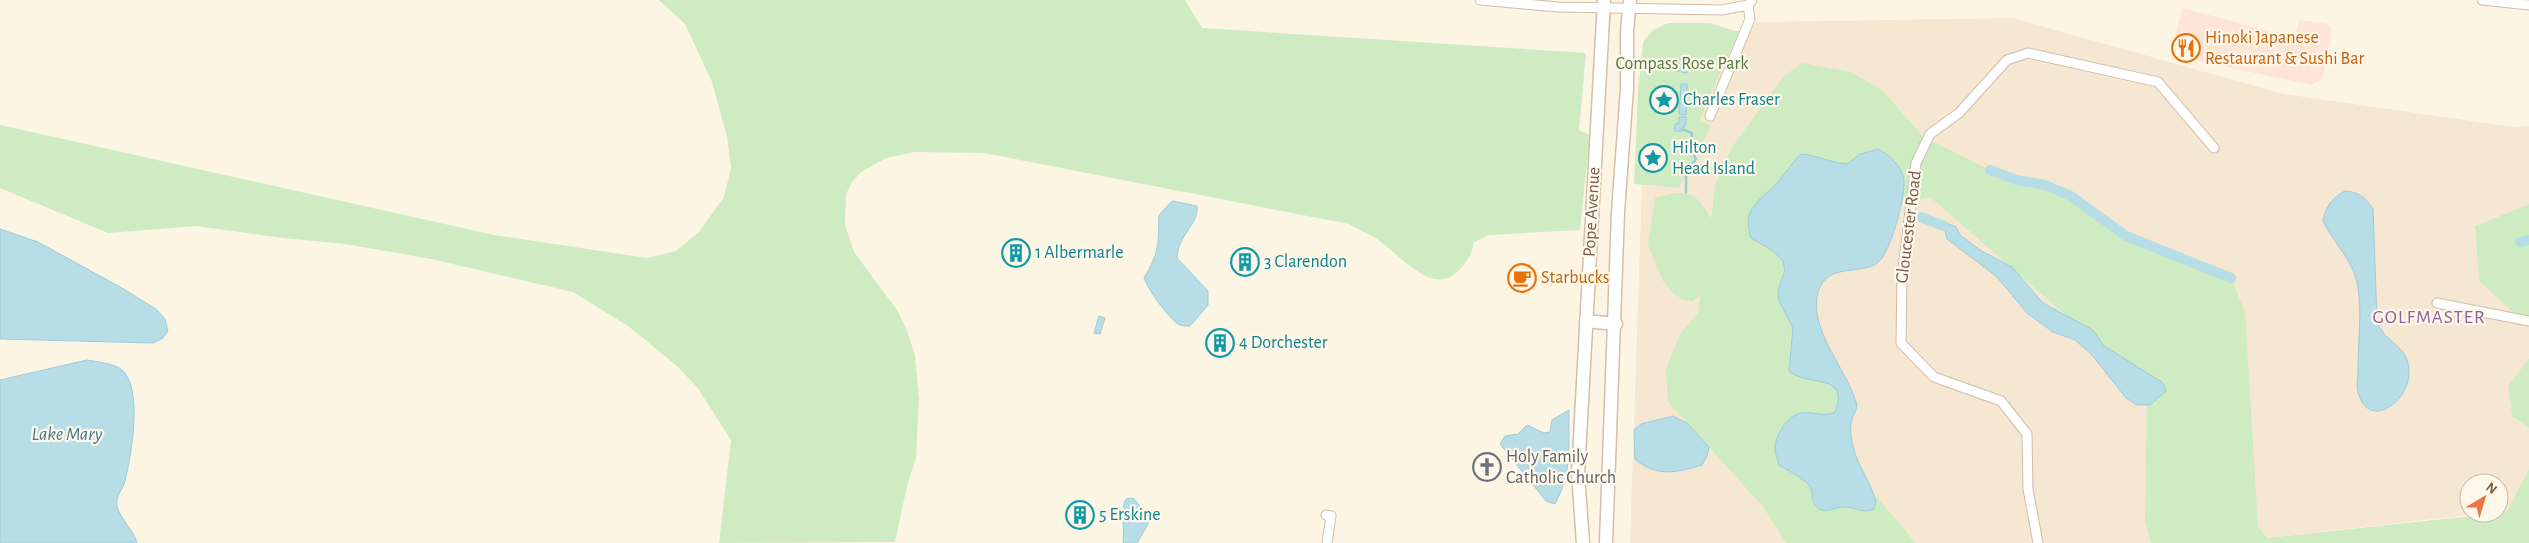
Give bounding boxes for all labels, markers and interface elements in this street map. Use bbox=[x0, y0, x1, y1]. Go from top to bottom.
place label: Hinoki Japanese Restaurant & Sushi Bar bbox=[2205, 29, 2364, 68]
restaurant icon: Hinoki Japanese Restaurant & Sushi Bar bbox=[2171, 33, 2201, 63]
park label: Compass Rose Park bbox=[1615, 55, 1749, 73]
place icon: Charles Fraser bbox=[1649, 85, 1679, 115]
place label: Charles Fraser bbox=[1683, 91, 1780, 109]
place label: Hilton Head Island bbox=[1672, 139, 1755, 178]
place icon: Hilton Head Island bbox=[1638, 143, 1668, 173]
street label: Pope Avenue bbox=[1581, 166, 1603, 258]
street label: Gloucester Road bbox=[1893, 170, 1925, 284]
building icon: 1 Albermarle bbox=[1001, 238, 1031, 268]
place label: 1 Albermarle bbox=[1035, 244, 1124, 262]
building icon: 3 Clarendon bbox=[1230, 247, 1260, 277]
place label: 3 Clarendon bbox=[1264, 253, 1347, 271]
cafe icon: Starbucks bbox=[1507, 263, 1537, 293]
place label: Starbucks bbox=[1541, 269, 1609, 287]
district label: GOLFMASTER bbox=[2372, 308, 2486, 327]
building icon: 4 Dorchester bbox=[1205, 328, 1235, 358]
place label: 4 Dorchester bbox=[1239, 334, 1328, 352]
water label: Lake Mary bbox=[32, 425, 103, 444]
place label: Holy Family Catholic Church bbox=[1506, 448, 1616, 487]
church icon: Holy Family Catholic Church bbox=[1472, 452, 1502, 482]
north arrow bbox=[2459, 473, 2509, 523]
text: N bbox=[2483, 480, 2500, 497]
building icon: 5 Erskine bbox=[1065, 500, 1095, 530]
place label: 5 Erskine bbox=[1099, 506, 1161, 524]

